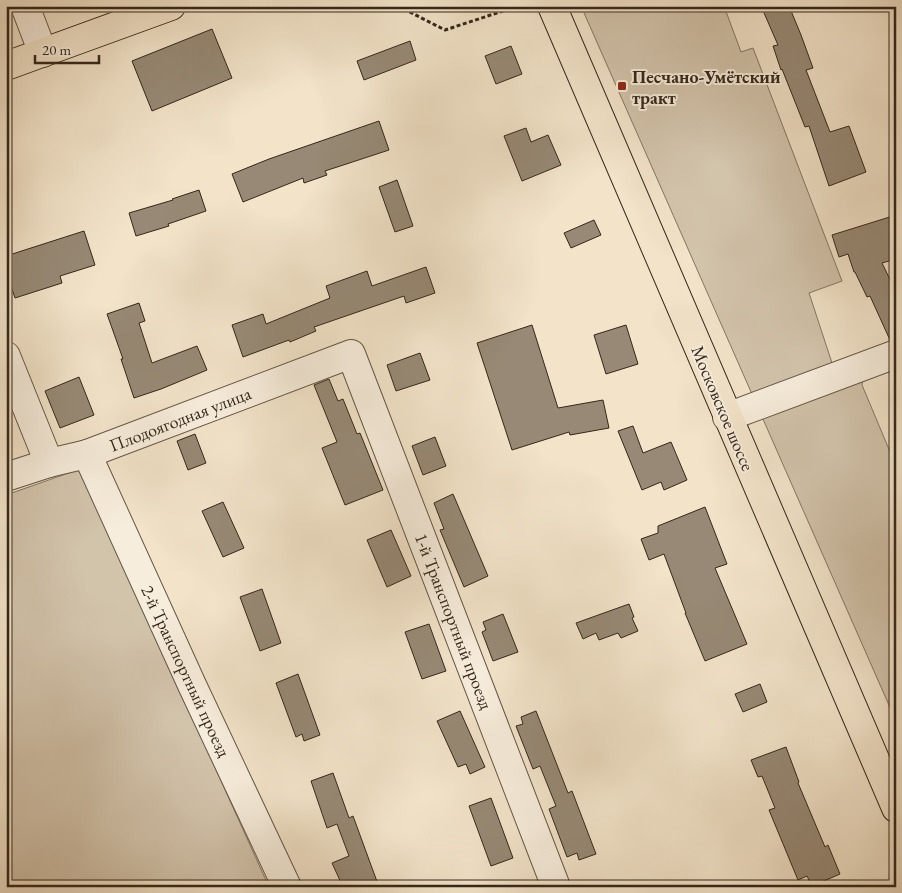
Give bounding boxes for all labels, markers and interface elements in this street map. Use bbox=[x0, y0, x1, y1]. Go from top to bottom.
scale bar bbox=[35, 32, 99, 64]
text: 20 m bbox=[42, 40, 71, 59]
place label: Песчано-Умётский тракт bbox=[632, 65, 781, 109]
marker: Песчано-Умётский тракт bbox=[616, 80, 628, 92]
street label: Московское шоссе bbox=[686, 342, 760, 474]
street label: Плодоягодная улица bbox=[106, 381, 255, 457]
street label: 1-й Транспортный проезд bbox=[410, 530, 498, 712]
street label: 2-й Транспортный проезд bbox=[136, 581, 236, 761]

